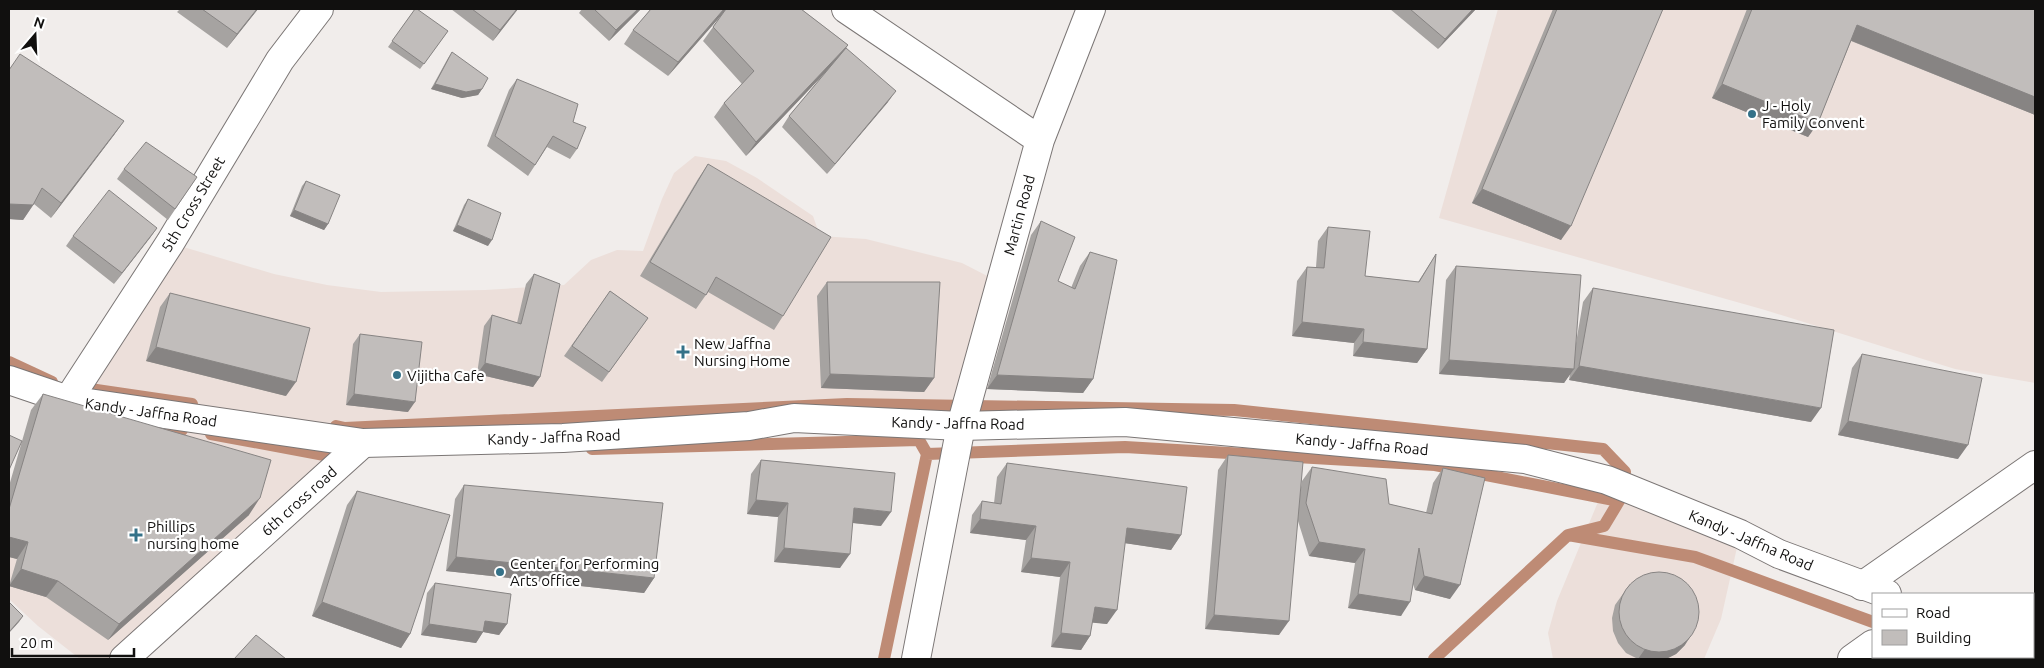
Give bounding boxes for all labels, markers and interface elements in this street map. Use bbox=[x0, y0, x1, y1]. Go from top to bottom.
north arrow bbox=[10, 10, 60, 60]
text: N bbox=[32, 13, 47, 32]
place label: J - Holy Family Convent bbox=[1762, 97, 1865, 131]
marker: J - Holy Family Convent bbox=[1746, 108, 1758, 120]
street label: 5th Cross Street bbox=[158, 153, 228, 255]
street label: Martin Road bbox=[1000, 173, 1038, 257]
place label: New Jaffna Nursing Home bbox=[694, 335, 790, 369]
marker: New Jaffna Nursing Home bbox=[676, 345, 690, 359]
place label: Vijitha Cafe bbox=[407, 367, 484, 384]
marker: Vijitha Cafe bbox=[391, 369, 403, 381]
street label: Kandy - Jaffna Road bbox=[84, 394, 218, 430]
street label: Kandy - Jaffna Road bbox=[891, 413, 1025, 433]
street label: Kandy - Jaffna Road bbox=[487, 426, 621, 448]
street label: Kandy - Jaffna Road bbox=[1295, 430, 1429, 458]
street label: 6th cross road bbox=[258, 463, 340, 539]
street label: Kandy - Jaffna Road bbox=[1686, 506, 1816, 574]
place label: Phillips nursing home bbox=[147, 518, 239, 552]
marker: Phillips nursing home bbox=[129, 528, 143, 542]
place label: Center for Performing Arts office bbox=[510, 555, 659, 589]
marker: Center for Performing Arts office bbox=[494, 566, 506, 578]
legend bbox=[1872, 593, 2034, 658]
text: Road bbox=[1916, 604, 1951, 621]
scale bar bbox=[12, 626, 135, 658]
text: Building bbox=[1916, 629, 1971, 646]
text: 20 m bbox=[20, 634, 53, 651]

